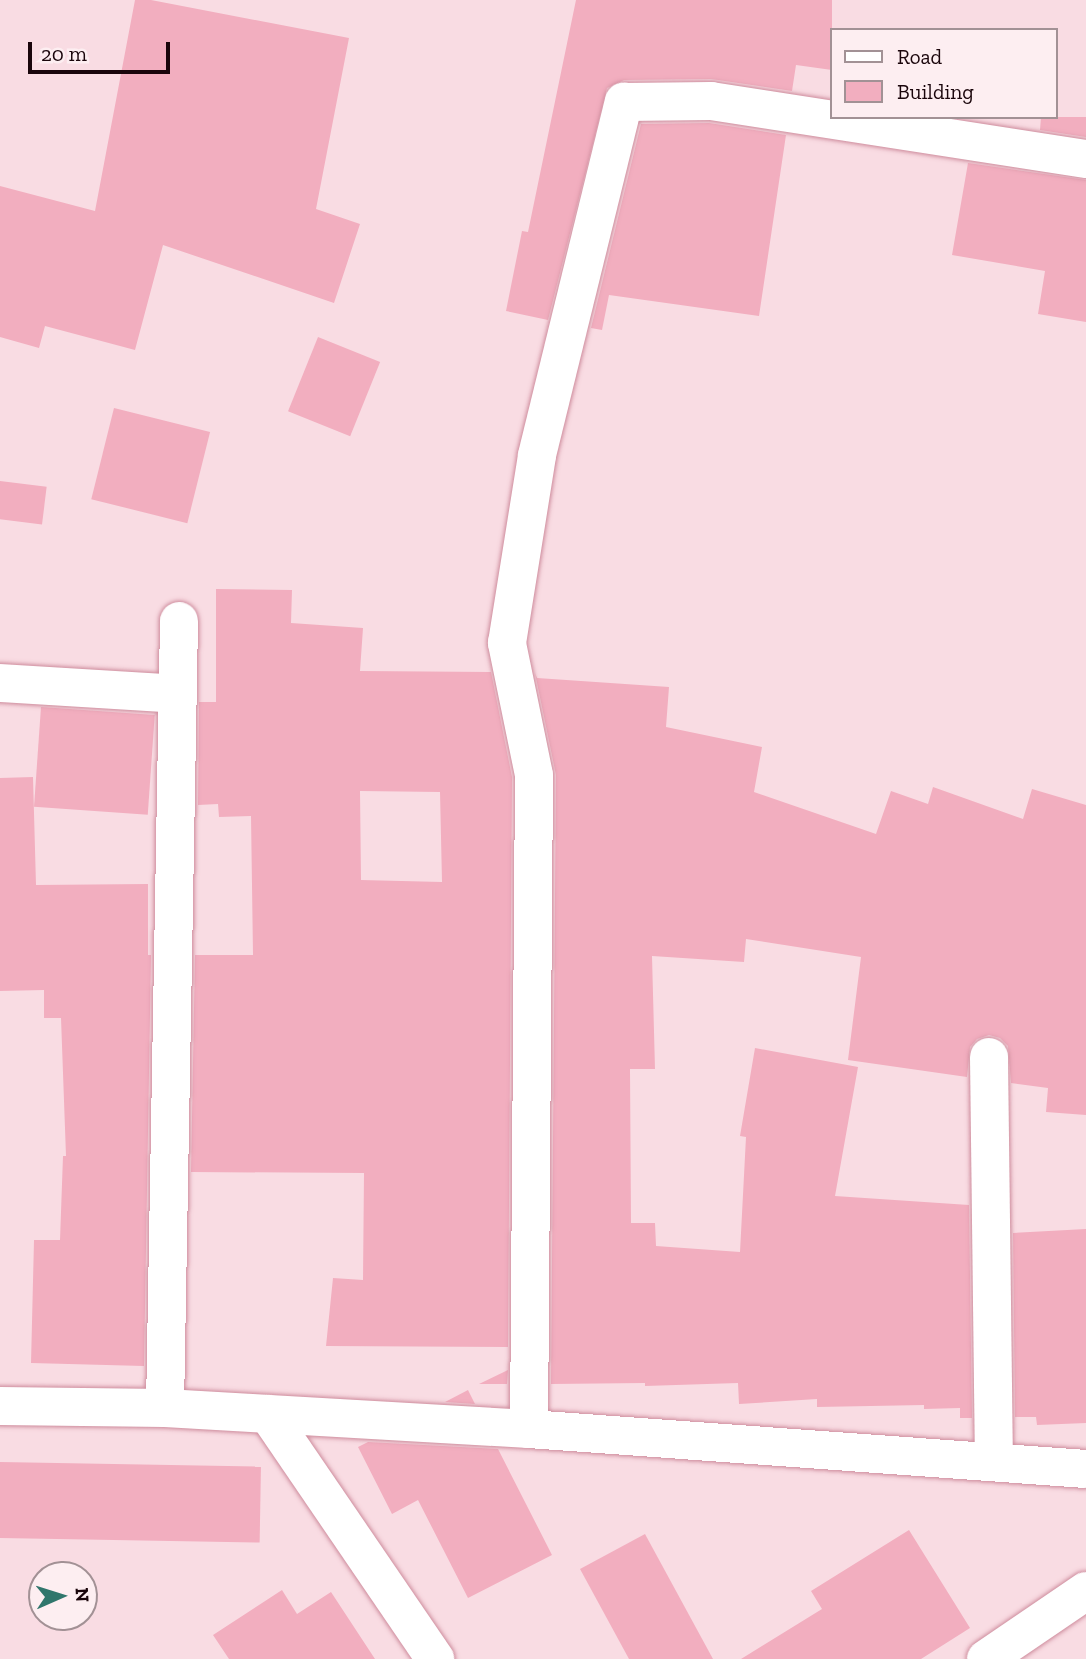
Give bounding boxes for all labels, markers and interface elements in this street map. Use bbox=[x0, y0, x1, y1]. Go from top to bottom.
scale bar bbox=[32, 28, 173, 72]
legend bbox=[830, 28, 1058, 119]
text: 20 m bbox=[41, 41, 87, 66]
text: Road bbox=[897, 44, 942, 69]
text: Building bbox=[897, 79, 974, 104]
north arrow bbox=[28, 1561, 98, 1631]
text: N bbox=[71, 1587, 94, 1603]

